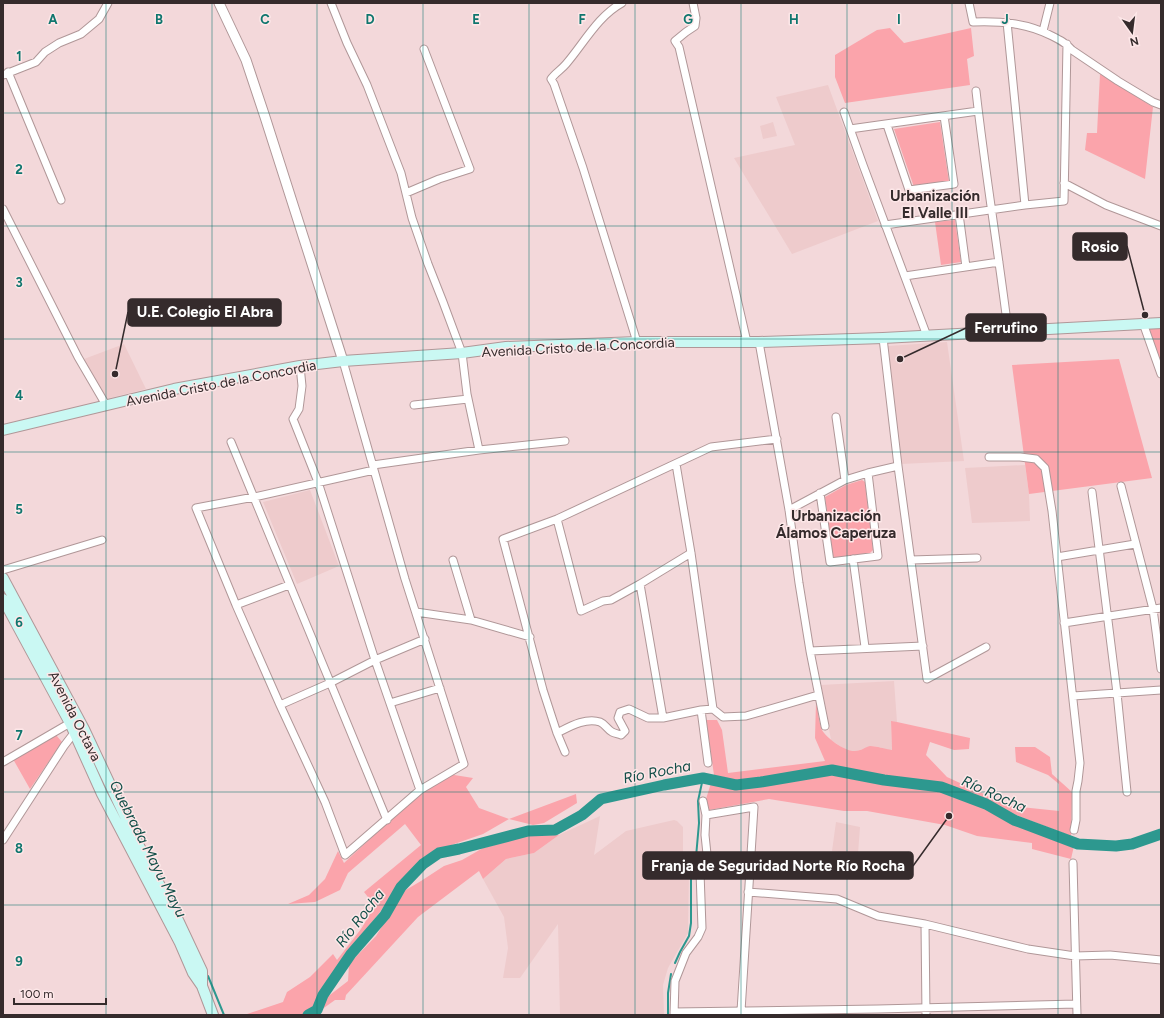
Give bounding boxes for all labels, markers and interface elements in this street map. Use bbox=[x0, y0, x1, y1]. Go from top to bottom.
text: A bbox=[48, 12, 58, 27]
text: B bbox=[155, 12, 163, 27]
text: C bbox=[260, 12, 270, 27]
text: D bbox=[365, 12, 375, 27]
text: E bbox=[472, 12, 480, 27]
text: F bbox=[578, 12, 586, 27]
text: G bbox=[683, 12, 693, 27]
text: H bbox=[789, 12, 799, 27]
text: I bbox=[897, 12, 901, 27]
text: J bbox=[1001, 12, 1009, 27]
north arrow bbox=[1112, 12, 1152, 52]
text: N bbox=[1129, 34, 1140, 49]
text: 1 bbox=[16, 49, 22, 64]
text: 2 bbox=[15, 162, 23, 177]
district label: Urbanización El Valle III bbox=[890, 187, 980, 222]
callout: Rosio bbox=[1073, 233, 1127, 260]
text: Rosio bbox=[1081, 238, 1119, 256]
text: 3 bbox=[15, 275, 23, 290]
callout: U.E. Colegio El Abra bbox=[128, 299, 281, 326]
text: U.E. Colegio El Abra bbox=[137, 303, 273, 321]
callout: Ferrufino bbox=[966, 314, 1046, 341]
text: Ferrufino bbox=[974, 319, 1038, 337]
street label: Avenida Cristo de la Concordia bbox=[481, 334, 675, 361]
street label: Avenida Cristo de la Concordia bbox=[125, 357, 318, 410]
text: 4 bbox=[15, 388, 23, 403]
text: 5 bbox=[15, 502, 23, 517]
district label: Urbanización Álamos Caperuza bbox=[776, 507, 896, 542]
text: 6 bbox=[15, 615, 23, 630]
street label: Avenida Octava bbox=[45, 668, 105, 764]
text: 7 bbox=[15, 728, 23, 743]
water label: Río Rocha bbox=[622, 757, 693, 787]
water label: Río Rocha bbox=[959, 772, 1029, 816]
water label: Quebrada Mayu Mayu bbox=[106, 777, 190, 921]
text: 8 bbox=[15, 841, 23, 856]
callout: Franja de Seguridad Norte Río Rocha bbox=[643, 852, 913, 879]
text: Franja de Seguridad Norte Río Rocha bbox=[651, 857, 905, 875]
water label: Río Rocha bbox=[332, 885, 388, 951]
text: 9 bbox=[15, 954, 23, 969]
scale bar bbox=[14, 980, 106, 1006]
text: 100 m bbox=[20, 987, 54, 1001]

